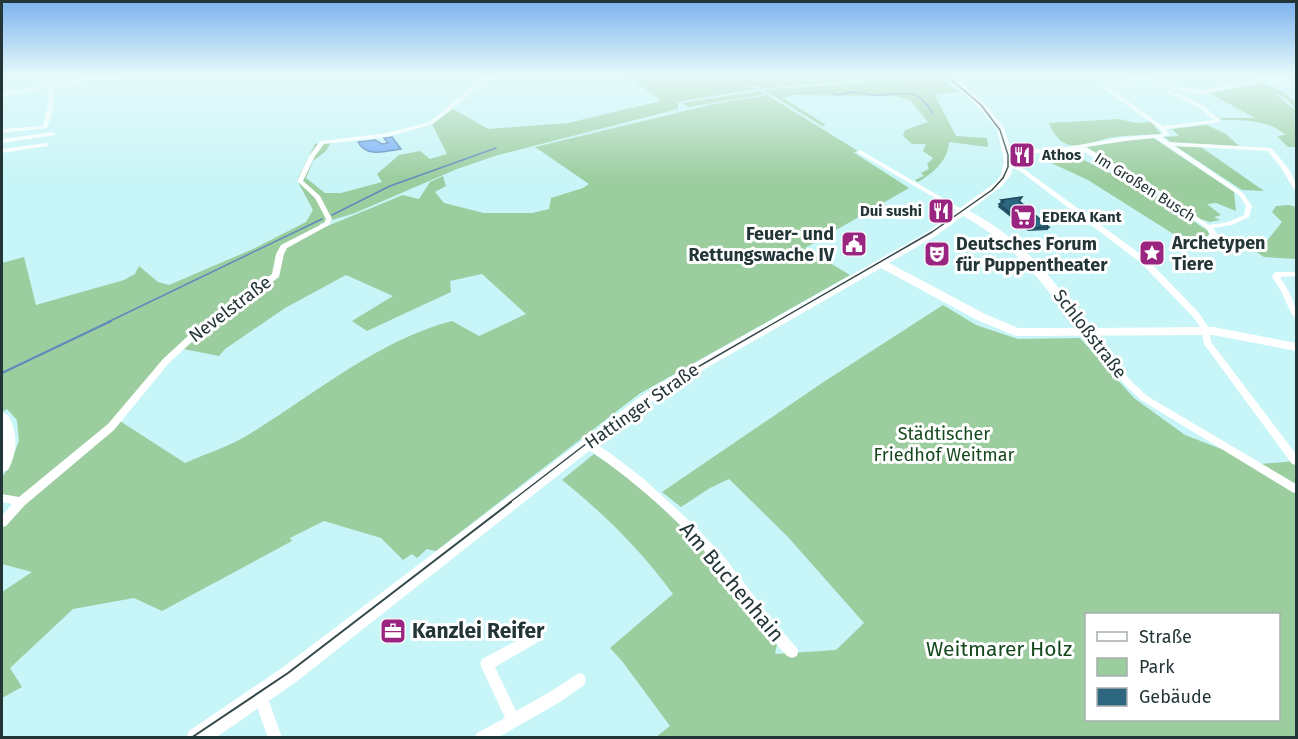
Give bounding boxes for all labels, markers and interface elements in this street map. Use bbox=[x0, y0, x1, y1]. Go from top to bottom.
restaurant icon: Athos bbox=[1007, 140, 1037, 170]
place label: Athos bbox=[1041, 146, 1081, 164]
street label: Im Großen Busch bbox=[1091, 149, 1199, 225]
restaurant icon: Dui sushi bbox=[926, 196, 956, 226]
place label: Dui sushi bbox=[860, 202, 922, 220]
supermarket icon: EDEKA Kant bbox=[1008, 202, 1038, 232]
place label: EDEKA Kant bbox=[1042, 208, 1122, 226]
place label: Feuer- und Rettungswache IV bbox=[689, 223, 835, 266]
public building icon: Feuer- und Rettungswache IV bbox=[839, 229, 869, 259]
place label: Archetypen Tiere bbox=[1171, 232, 1266, 275]
place label: Deutsches Forum für Puppentheater bbox=[956, 233, 1108, 276]
place icon: Archetypen Tiere bbox=[1137, 238, 1167, 268]
theatre icon: Deutsches Forum für Puppentheater bbox=[922, 239, 952, 269]
street label: Nevelstraße bbox=[184, 271, 276, 347]
street label: Schloßstraße bbox=[1048, 285, 1132, 383]
street label: Hattinger Straße bbox=[581, 359, 703, 453]
park label: Städtischer Friedhof Weitmar bbox=[874, 423, 1015, 466]
street label: Am Buchenhain bbox=[674, 517, 790, 647]
legend bbox=[1085, 613, 1280, 721]
office icon: Kanzlei Reifer bbox=[378, 616, 408, 646]
place label: Kanzlei Reifer bbox=[412, 618, 545, 644]
text: Straße bbox=[1139, 626, 1192, 648]
park label: Weitmarer Holz bbox=[926, 636, 1072, 662]
text: Park bbox=[1139, 656, 1175, 678]
text: Gebäude bbox=[1139, 686, 1212, 708]

